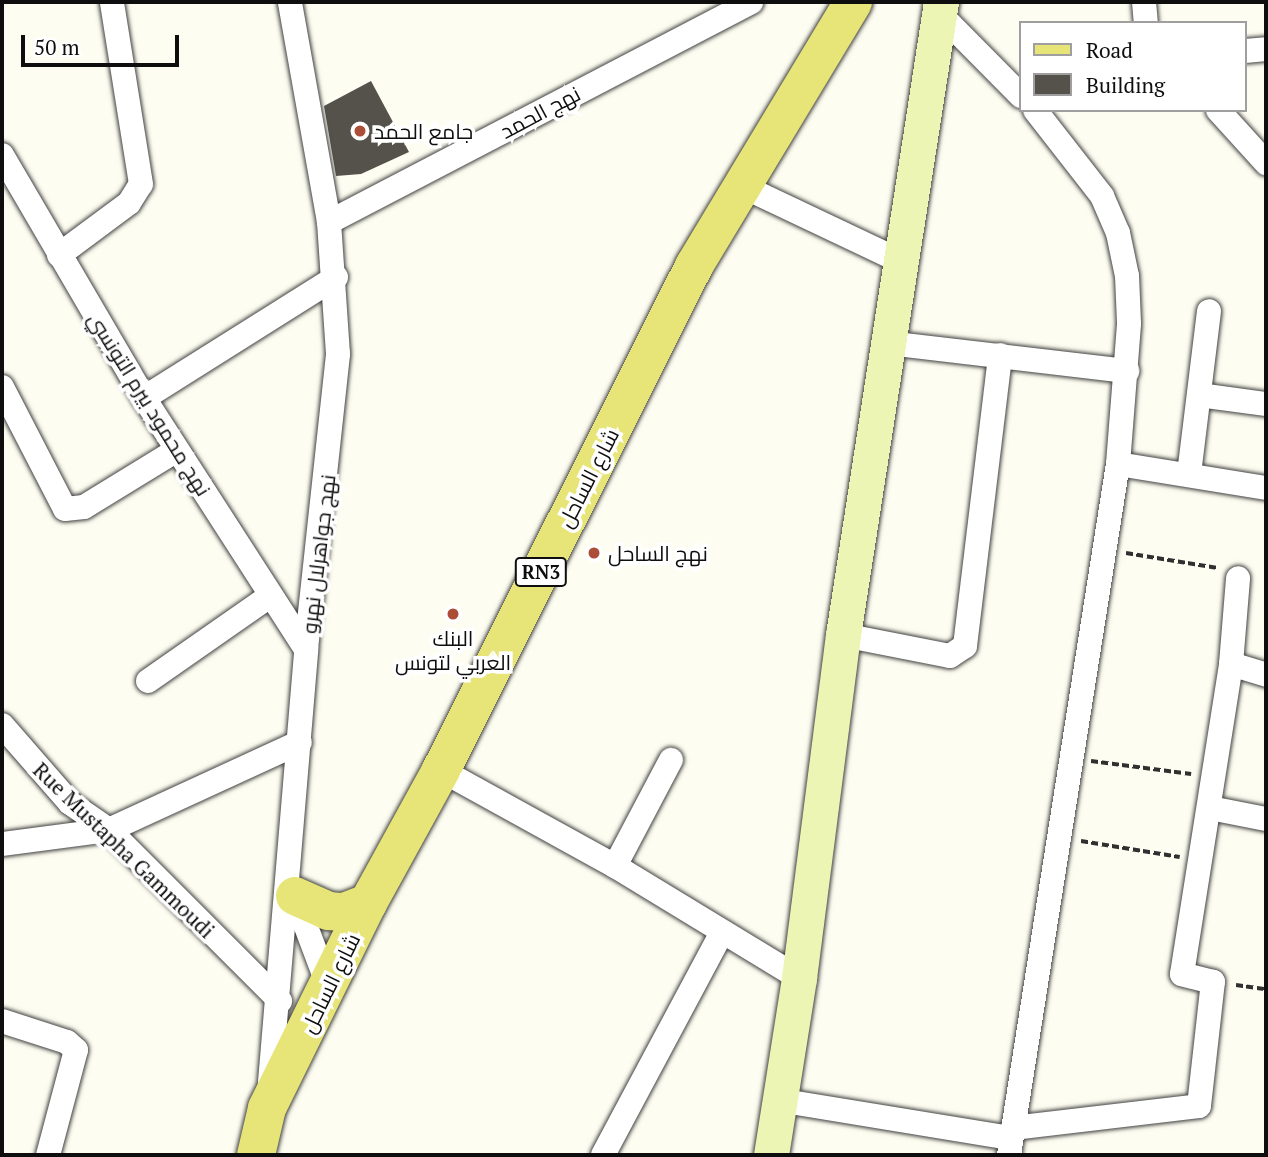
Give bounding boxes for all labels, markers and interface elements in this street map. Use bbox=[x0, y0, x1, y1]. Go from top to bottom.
scale bar bbox=[24, 21, 182, 65]
legend bbox=[1020, 21, 1247, 112]
text: 50 m bbox=[34, 33, 80, 61]
text: Road bbox=[1086, 36, 1133, 64]
text: Building bbox=[1086, 71, 1165, 99]
street label: نهج الحمد bbox=[496, 80, 584, 144]
place label: جامع الحمد bbox=[374, 118, 473, 144]
marker: جامع الحمد bbox=[352, 123, 368, 139]
street label: نهج محمود بيرم التونسي bbox=[83, 308, 217, 500]
street label: شارع الساحل bbox=[552, 424, 624, 532]
street label: نهج جواهرلال نهرو bbox=[296, 473, 340, 635]
place label: نهج الساحل bbox=[608, 540, 708, 566]
marker: نهج الساحل bbox=[586, 545, 602, 561]
road number: RN3 bbox=[515, 556, 567, 587]
marker: البنك العربي لتونس bbox=[445, 606, 461, 622]
place label: البنك العربي لتونس bbox=[395, 625, 511, 675]
street label: Rue Mustapha Gammoudi bbox=[28, 757, 220, 943]
street label: شارع الساحل bbox=[295, 929, 365, 1037]

